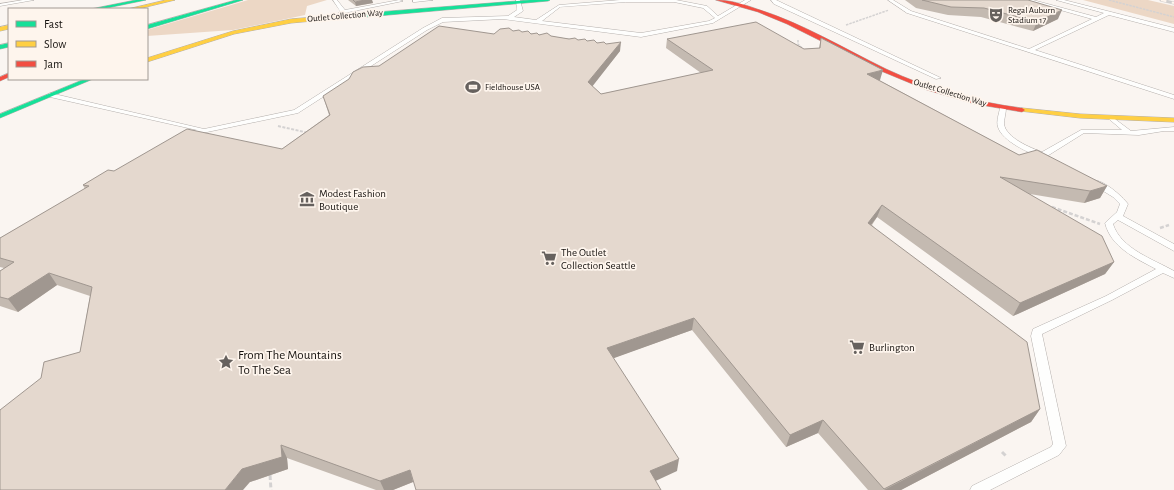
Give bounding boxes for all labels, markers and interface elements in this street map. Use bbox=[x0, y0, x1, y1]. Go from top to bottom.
theatre icon: Regal Auburn Stadium 17 bbox=[987, 6, 1005, 24]
place label: Regal Auburn Stadium 17 bbox=[1008, 6, 1055, 25]
legend bbox=[8, 8, 148, 80]
street label: Outlet Collection Way bbox=[307, 8, 383, 24]
text: Fast bbox=[44, 18, 63, 30]
text: Slow bbox=[44, 38, 66, 50]
text: Jam bbox=[44, 58, 63, 70]
sports icon: Fieldhouse USA bbox=[464, 78, 482, 96]
street label: Outlet Collection Way bbox=[912, 78, 988, 108]
place label: Fieldhouse USA bbox=[485, 83, 540, 92]
place label: Modest Fashion Boutique bbox=[319, 188, 386, 212]
museum icon: Modest Fashion Boutique bbox=[298, 190, 316, 208]
place label: The Outlet Collection Seattle bbox=[561, 247, 636, 271]
supermarket icon: The Outlet Collection Seattle bbox=[540, 249, 558, 267]
supermarket icon: Burlington bbox=[848, 338, 866, 356]
place label: Burlington bbox=[869, 342, 915, 353]
place label: From The Mountains To The Sea bbox=[238, 349, 342, 377]
place icon: From The Mountains To The Sea bbox=[217, 353, 235, 371]

